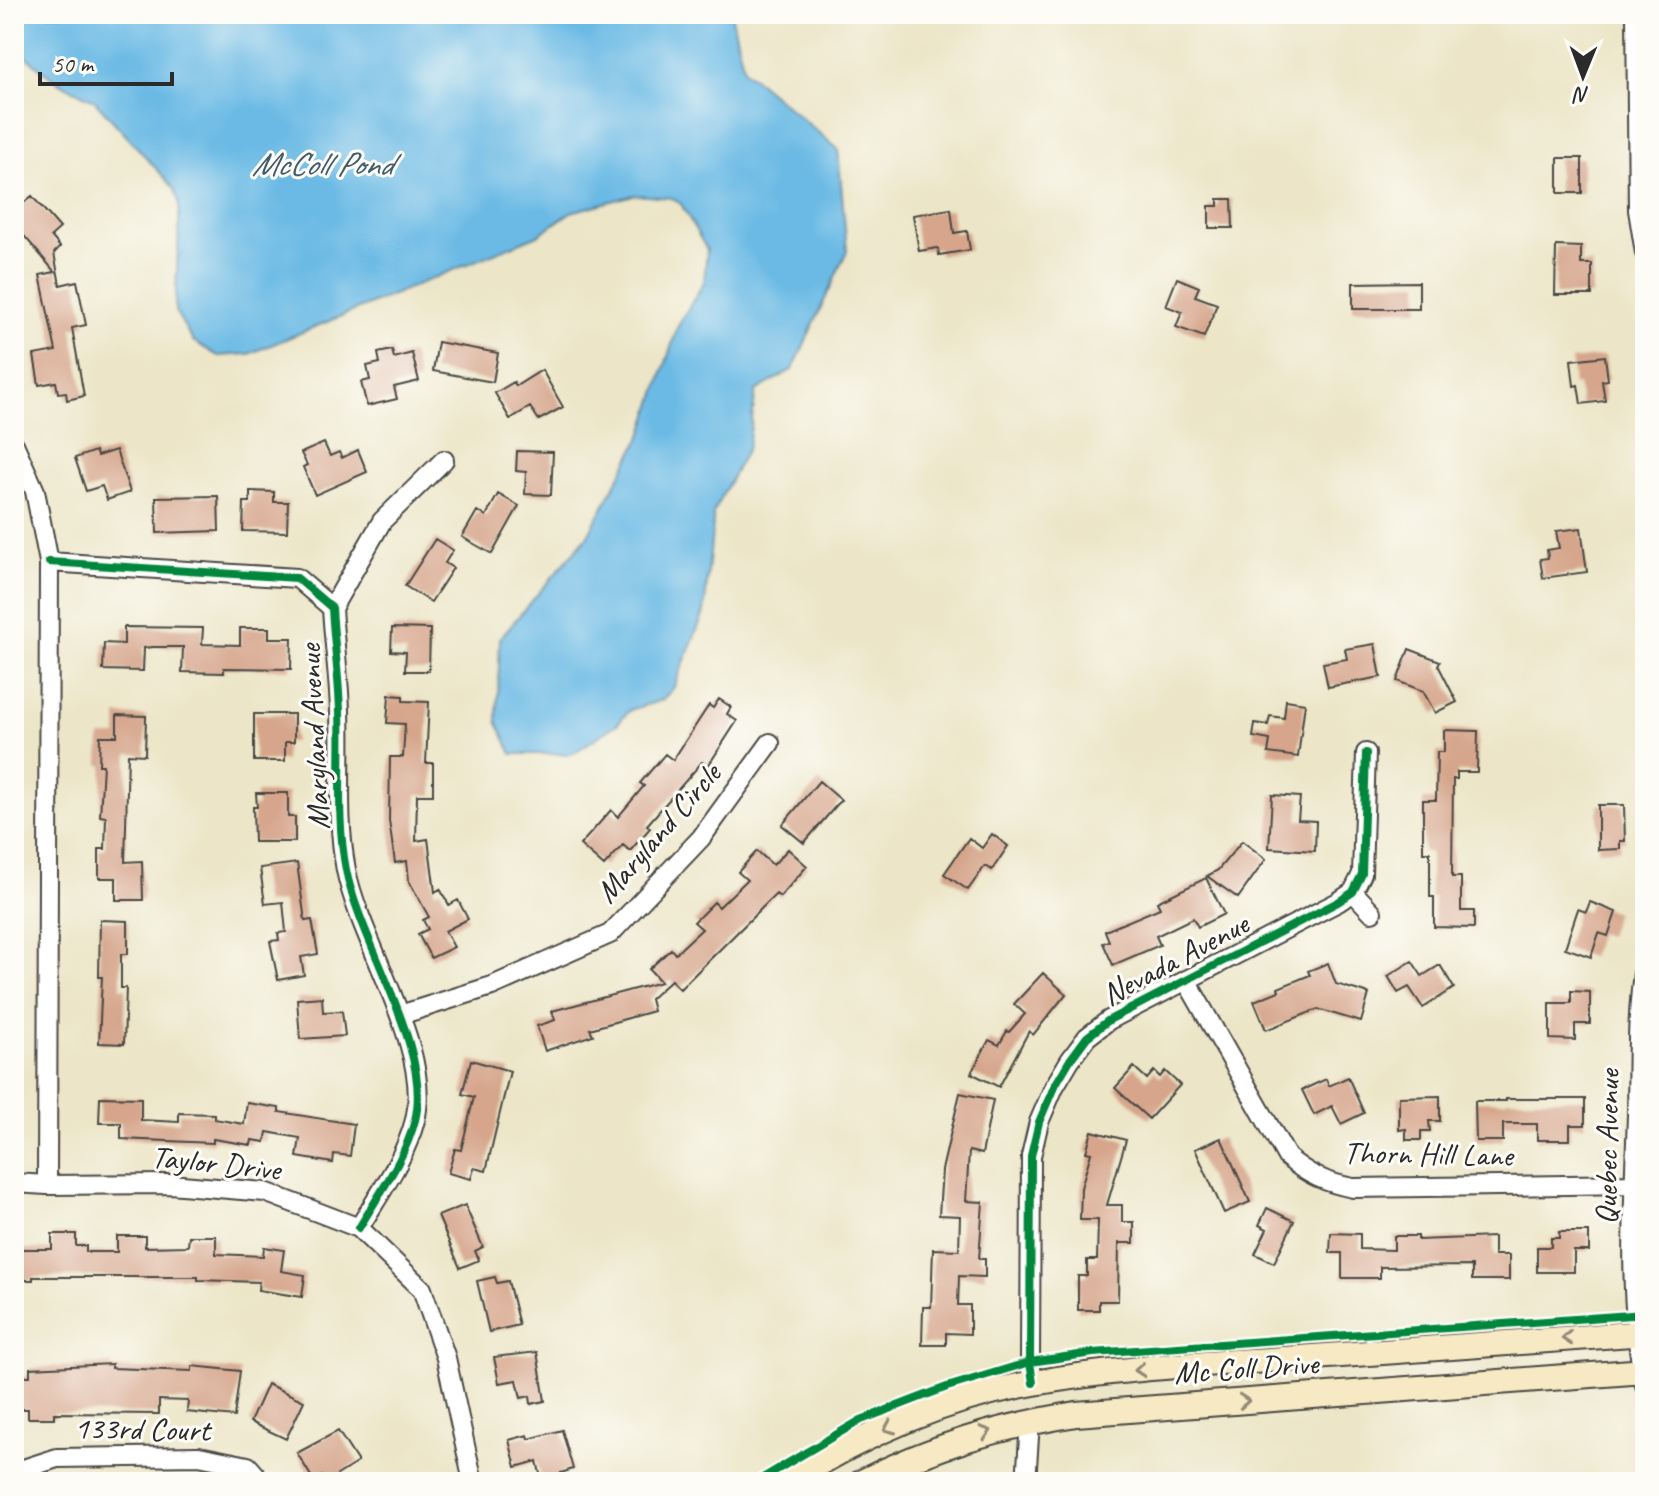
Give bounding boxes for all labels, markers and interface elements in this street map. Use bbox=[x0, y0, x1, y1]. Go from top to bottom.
scale bar bbox=[40, 36, 172, 86]
north arrow bbox=[1543, 36, 1623, 116]
text: 50 m bbox=[52, 49, 95, 79]
text: N bbox=[1572, 81, 1590, 109]
water label: McColl Pond bbox=[252, 142, 403, 185]
street label: Maryland Avenue bbox=[289, 641, 339, 831]
street label: Maryland Circle bbox=[586, 753, 732, 911]
street label: Nevada Avenue bbox=[1095, 902, 1258, 1015]
street label: Quebec Avenue bbox=[1585, 1066, 1629, 1225]
street label: Thorn Hill Lane bbox=[1343, 1132, 1516, 1176]
street label: Taylor Drive bbox=[150, 1136, 285, 1190]
one-way arrow bbox=[1560, 1329, 1573, 1346]
street label: Mc Coll Drive bbox=[1173, 1342, 1322, 1393]
one-way arrow bbox=[1133, 1361, 1146, 1378]
one-way arrow bbox=[1238, 1393, 1251, 1410]
street label: 133rd Court bbox=[74, 1407, 213, 1451]
one-way arrow bbox=[882, 1419, 897, 1435]
one-way arrow bbox=[979, 1425, 993, 1441]

